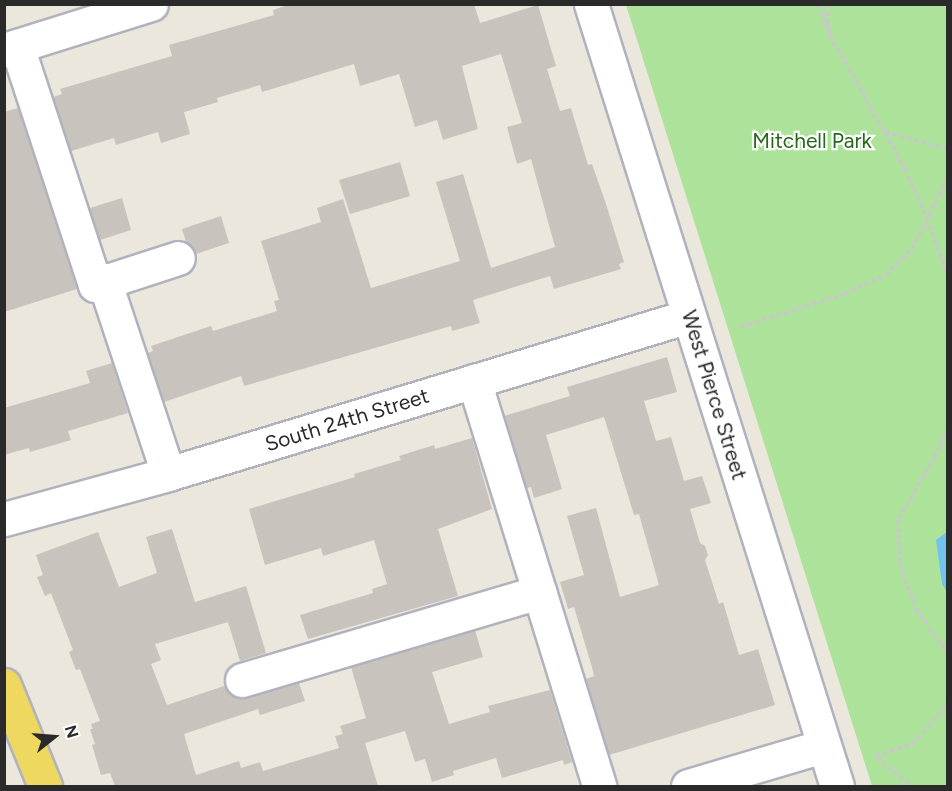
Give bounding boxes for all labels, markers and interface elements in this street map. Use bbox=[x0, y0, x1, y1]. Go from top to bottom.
park label: Mitchell Park bbox=[752, 128, 872, 154]
street label: West Pierce Street bbox=[676, 307, 752, 483]
street label: South 24th Street bbox=[262, 383, 432, 457]
north arrow bbox=[24, 707, 84, 767]
text: N bbox=[61, 723, 83, 740]

